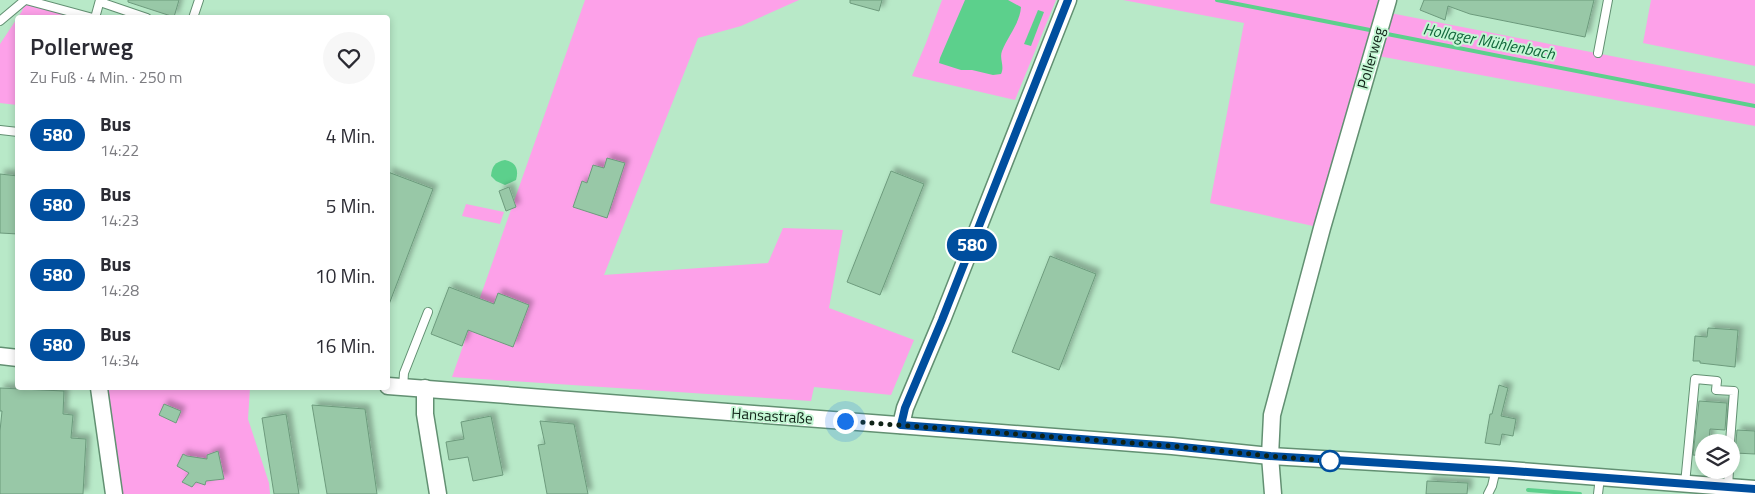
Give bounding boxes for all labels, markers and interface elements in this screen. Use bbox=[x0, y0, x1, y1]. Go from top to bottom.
water label: Hollager Mühlenbach bbox=[1421, 16, 1558, 66]
street label: Pollerweg bbox=[1351, 24, 1390, 91]
text: Pollerweg bbox=[30, 28, 133, 64]
button: heart bbox=[323, 32, 375, 84]
text: Zu Fuß · 4 Min. · 250 m bbox=[30, 65, 183, 89]
text: Bus bbox=[100, 109, 131, 138]
text: 580 bbox=[42, 121, 73, 148]
text: 4 Min. bbox=[326, 121, 375, 150]
text: 14:22 bbox=[100, 138, 139, 162]
text: Bus bbox=[100, 179, 131, 208]
text: 580 bbox=[42, 191, 73, 218]
text: 5 Min. bbox=[326, 191, 375, 220]
text: 14:23 bbox=[100, 208, 139, 232]
line badge: 580 bbox=[943, 229, 1001, 261]
text: 580 bbox=[957, 231, 987, 258]
text: Bus bbox=[100, 249, 131, 278]
text: 580 bbox=[42, 261, 73, 288]
text: 10 Min. bbox=[315, 261, 375, 290]
text: 14:28 bbox=[100, 278, 139, 302]
text: Bus bbox=[100, 319, 131, 348]
text: 580 bbox=[42, 331, 73, 358]
text: 16 Min. bbox=[315, 331, 375, 360]
text: 14:34 bbox=[100, 348, 139, 372]
street label: Hansastraße bbox=[731, 401, 813, 430]
your location bbox=[833, 409, 858, 434]
map controls bbox=[1695, 434, 1740, 479]
button: layers bbox=[1695, 434, 1740, 479]
unlabelled marker bbox=[1319, 450, 1341, 472]

